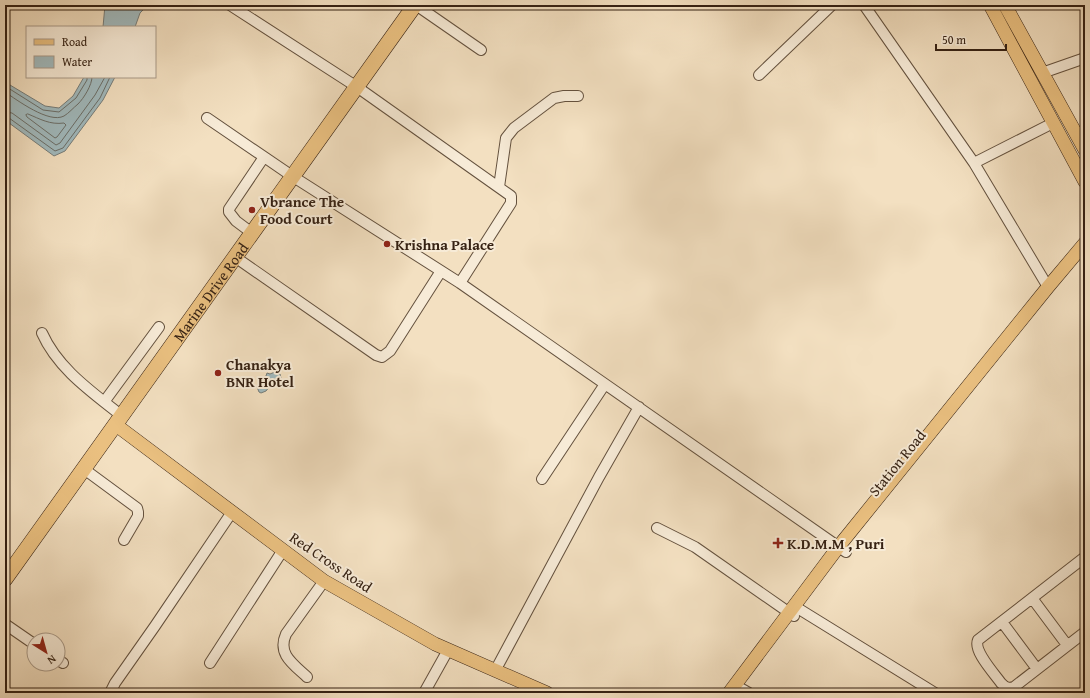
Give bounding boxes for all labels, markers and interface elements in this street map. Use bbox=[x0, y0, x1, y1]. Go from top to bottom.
legend bbox=[26, 26, 156, 78]
scale bar bbox=[936, 26, 1006, 52]
text: 50 m bbox=[942, 31, 966, 48]
text: Road bbox=[62, 33, 88, 50]
text: Water bbox=[62, 53, 92, 70]
place label: Vbrance The Food Court bbox=[260, 191, 344, 229]
marker: Vbrance The Food Court bbox=[247, 205, 257, 215]
place label: Krishna Palace bbox=[395, 234, 494, 255]
street label: Marine Drive Road bbox=[168, 238, 253, 345]
marker: Krishna Palace bbox=[382, 239, 392, 249]
place label: Chanakya BNR Hotel bbox=[226, 354, 294, 392]
marker: Chanakya BNR Hotel bbox=[213, 368, 223, 378]
street label: Station Road bbox=[864, 425, 930, 501]
street label: Red Cross Road bbox=[286, 527, 376, 597]
place label: K.D.M.M , Puri bbox=[787, 533, 885, 554]
marker: K.D.M.M , Puri bbox=[772, 537, 784, 549]
north arrow bbox=[26, 632, 66, 672]
text: N bbox=[44, 651, 60, 669]

